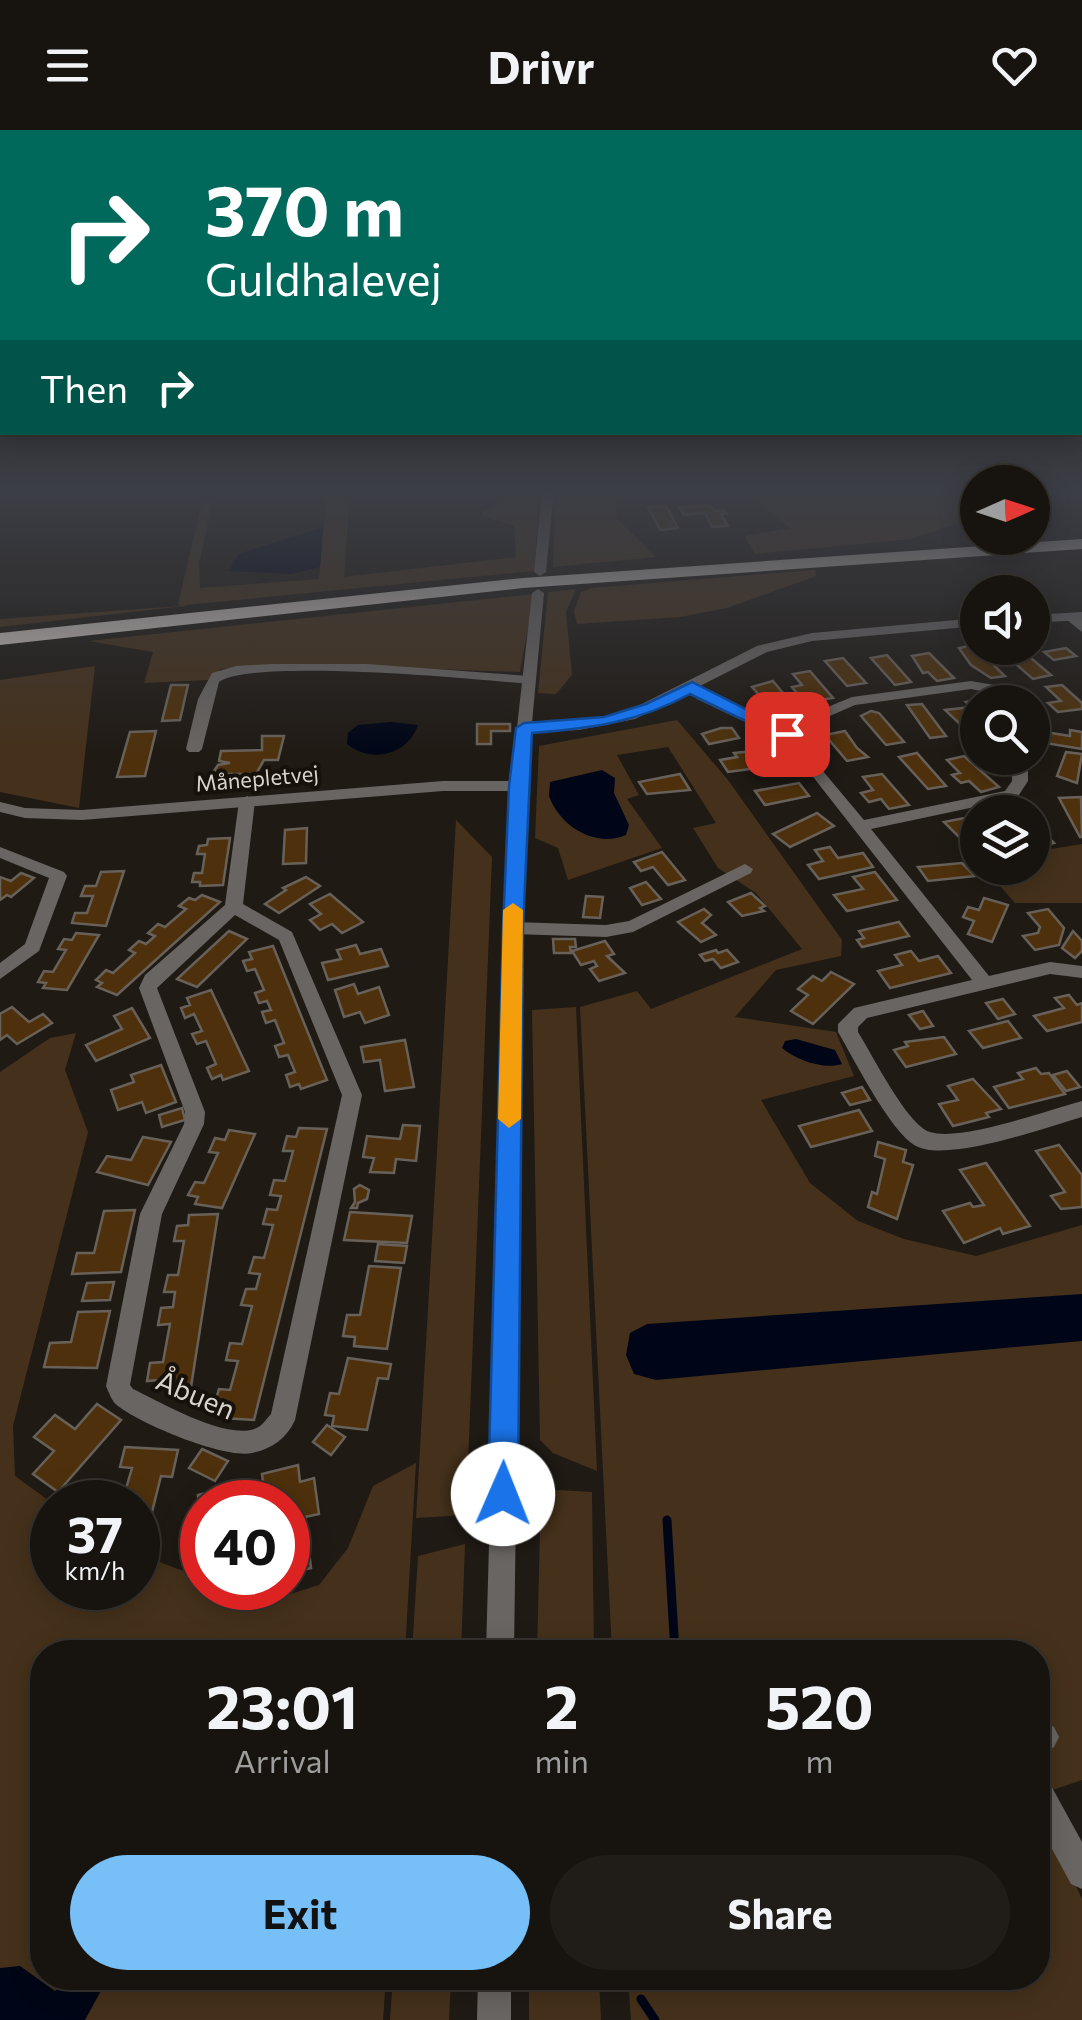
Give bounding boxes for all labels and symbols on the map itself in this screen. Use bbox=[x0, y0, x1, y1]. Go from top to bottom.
north arrow bbox=[960, 465, 1050, 555]
pin bbox=[745, 692, 830, 777]
street label: Månepletvej bbox=[194, 759, 320, 797]
street label: Åbuen bbox=[151, 1362, 241, 1426]
position arrow bbox=[451, 1442, 555, 1546]
speed limit sign: 40 bbox=[180, 1480, 310, 1610]

